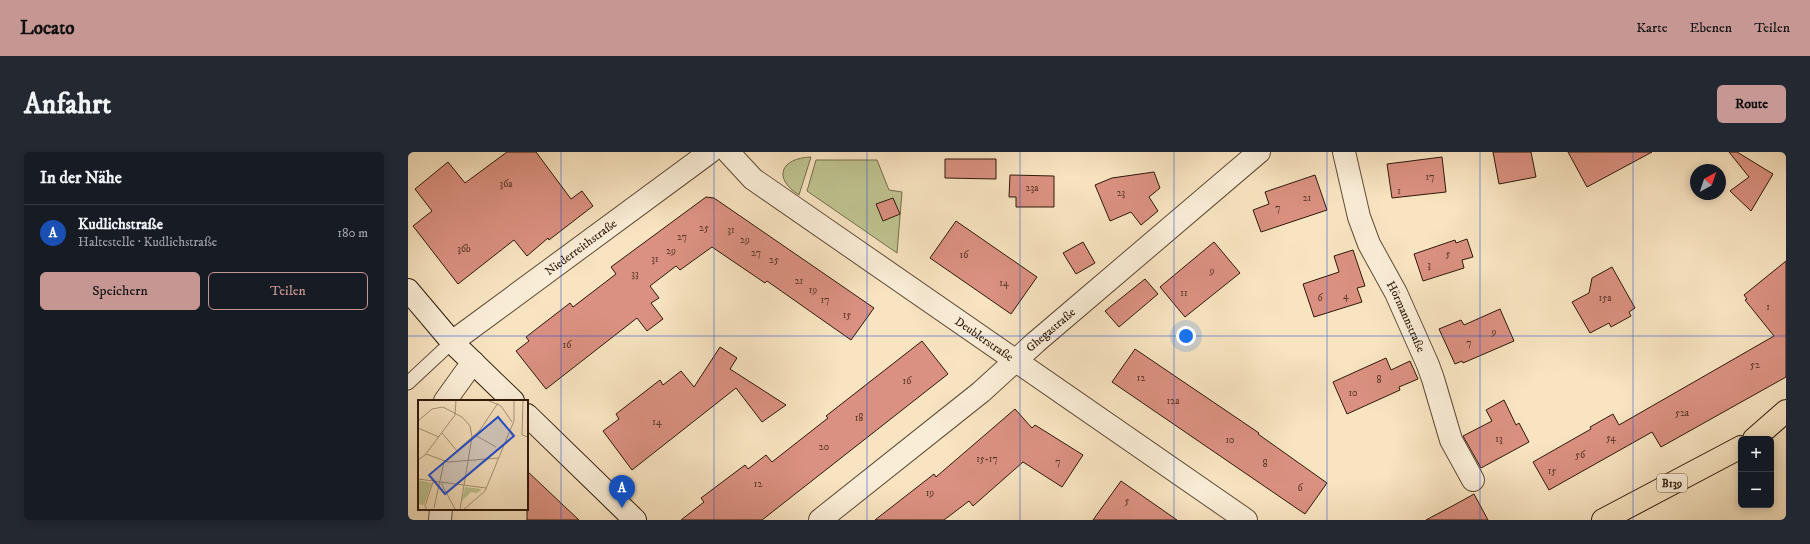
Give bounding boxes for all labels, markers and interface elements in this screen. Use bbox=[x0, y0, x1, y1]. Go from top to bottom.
text: Locato bbox=[20, 17, 75, 40]
text: Karte bbox=[1636, 19, 1667, 37]
text: Ebenen bbox=[1689, 19, 1732, 37]
text: Teilen bbox=[1754, 19, 1790, 37]
button: Route bbox=[1717, 85, 1786, 123]
text: Anfahrt bbox=[24, 87, 111, 122]
north arrow bbox=[1690, 164, 1726, 200]
text: In der Nähe bbox=[40, 167, 122, 189]
house number: 17 bbox=[1426, 171, 1434, 183]
house number: 36a bbox=[499, 178, 513, 190]
house number: 23a bbox=[1026, 182, 1039, 194]
house number: 1 bbox=[1397, 185, 1401, 197]
house number: 23 bbox=[1117, 187, 1126, 199]
house number: 21 bbox=[1303, 192, 1312, 204]
house number: 7 bbox=[1275, 202, 1281, 214]
text: Kudlichstraße bbox=[78, 215, 163, 234]
street label: Niederreithstraße bbox=[542, 216, 620, 279]
house number: 25 bbox=[699, 222, 709, 234]
house number: 31 bbox=[727, 224, 735, 236]
text: A bbox=[49, 225, 57, 241]
text: 180 m bbox=[337, 225, 368, 241]
house number: 27 bbox=[677, 231, 687, 243]
text: Haltestelle · Kudlichstraße bbox=[78, 234, 217, 250]
house number: 29 bbox=[740, 234, 750, 246]
house number: 36b bbox=[457, 243, 471, 255]
house number: 29 bbox=[666, 245, 676, 257]
house number: 27 bbox=[751, 247, 761, 259]
house number: 5 bbox=[1446, 248, 1451, 260]
house number: 16 bbox=[960, 249, 969, 261]
house number: 31 bbox=[651, 253, 659, 265]
house number: 25 bbox=[769, 254, 779, 266]
house number: 3 bbox=[1427, 259, 1431, 271]
house number: 9 bbox=[1209, 265, 1215, 277]
house number: 33 bbox=[631, 268, 639, 280]
button: Speichern bbox=[40, 272, 200, 310]
button: Teilen bbox=[208, 272, 368, 310]
house number: 21 bbox=[795, 275, 804, 287]
house number: 14 bbox=[999, 277, 1009, 289]
street label: Hörmannstraße bbox=[1383, 278, 1428, 355]
house number: 19 bbox=[809, 284, 817, 296]
house number: 11 bbox=[1180, 287, 1188, 299]
house number: 4 bbox=[1343, 290, 1349, 302]
house number: 6 bbox=[1317, 292, 1323, 304]
house number: 15a bbox=[1599, 292, 1612, 304]
house number: 17 bbox=[821, 294, 829, 306]
house number: 1 bbox=[1766, 301, 1770, 313]
street label: Ghegastraße bbox=[1023, 305, 1079, 355]
house number: 15 bbox=[843, 309, 851, 321]
street label: Deublerstraße bbox=[952, 314, 1016, 365]
your location bbox=[1176, 326, 1196, 346]
house number: 9 bbox=[1491, 326, 1497, 338]
house number: 7 bbox=[1466, 337, 1472, 349]
house number: 16 bbox=[563, 339, 572, 351]
house number: 52 bbox=[1750, 359, 1760, 371]
house number: 12 bbox=[1137, 372, 1145, 384]
house number: 8 bbox=[1376, 374, 1382, 386]
house number: 16 bbox=[903, 375, 912, 387]
house number: 10 bbox=[1348, 387, 1358, 399]
house number: 12a bbox=[1167, 395, 1180, 407]
inset map bbox=[418, 400, 528, 510]
house number: 52a bbox=[1675, 407, 1690, 419]
house number: 18 bbox=[855, 412, 863, 424]
house number: 14 bbox=[652, 416, 662, 428]
house number: 54 bbox=[1606, 432, 1616, 444]
house number: 13 bbox=[1495, 433, 1503, 445]
house number: 10 bbox=[1225, 434, 1235, 446]
map controls bbox=[1738, 436, 1774, 508]
button: + bbox=[1738, 436, 1774, 472]
house number: 20 bbox=[819, 441, 829, 453]
house number: 56 bbox=[1575, 449, 1586, 461]
house number: 15-17 bbox=[976, 453, 998, 465]
house number: 7 bbox=[1055, 456, 1061, 468]
house number: 8 bbox=[1262, 458, 1268, 470]
house number: 15 bbox=[1548, 465, 1556, 477]
button: − bbox=[1738, 472, 1774, 508]
road number: B139 bbox=[1657, 474, 1687, 492]
pin: A bbox=[609, 475, 635, 508]
house number: 12 bbox=[754, 478, 762, 490]
house number: 6 bbox=[1297, 482, 1303, 494]
house number: 19 bbox=[926, 487, 934, 499]
house number: 5 bbox=[1125, 495, 1130, 507]

